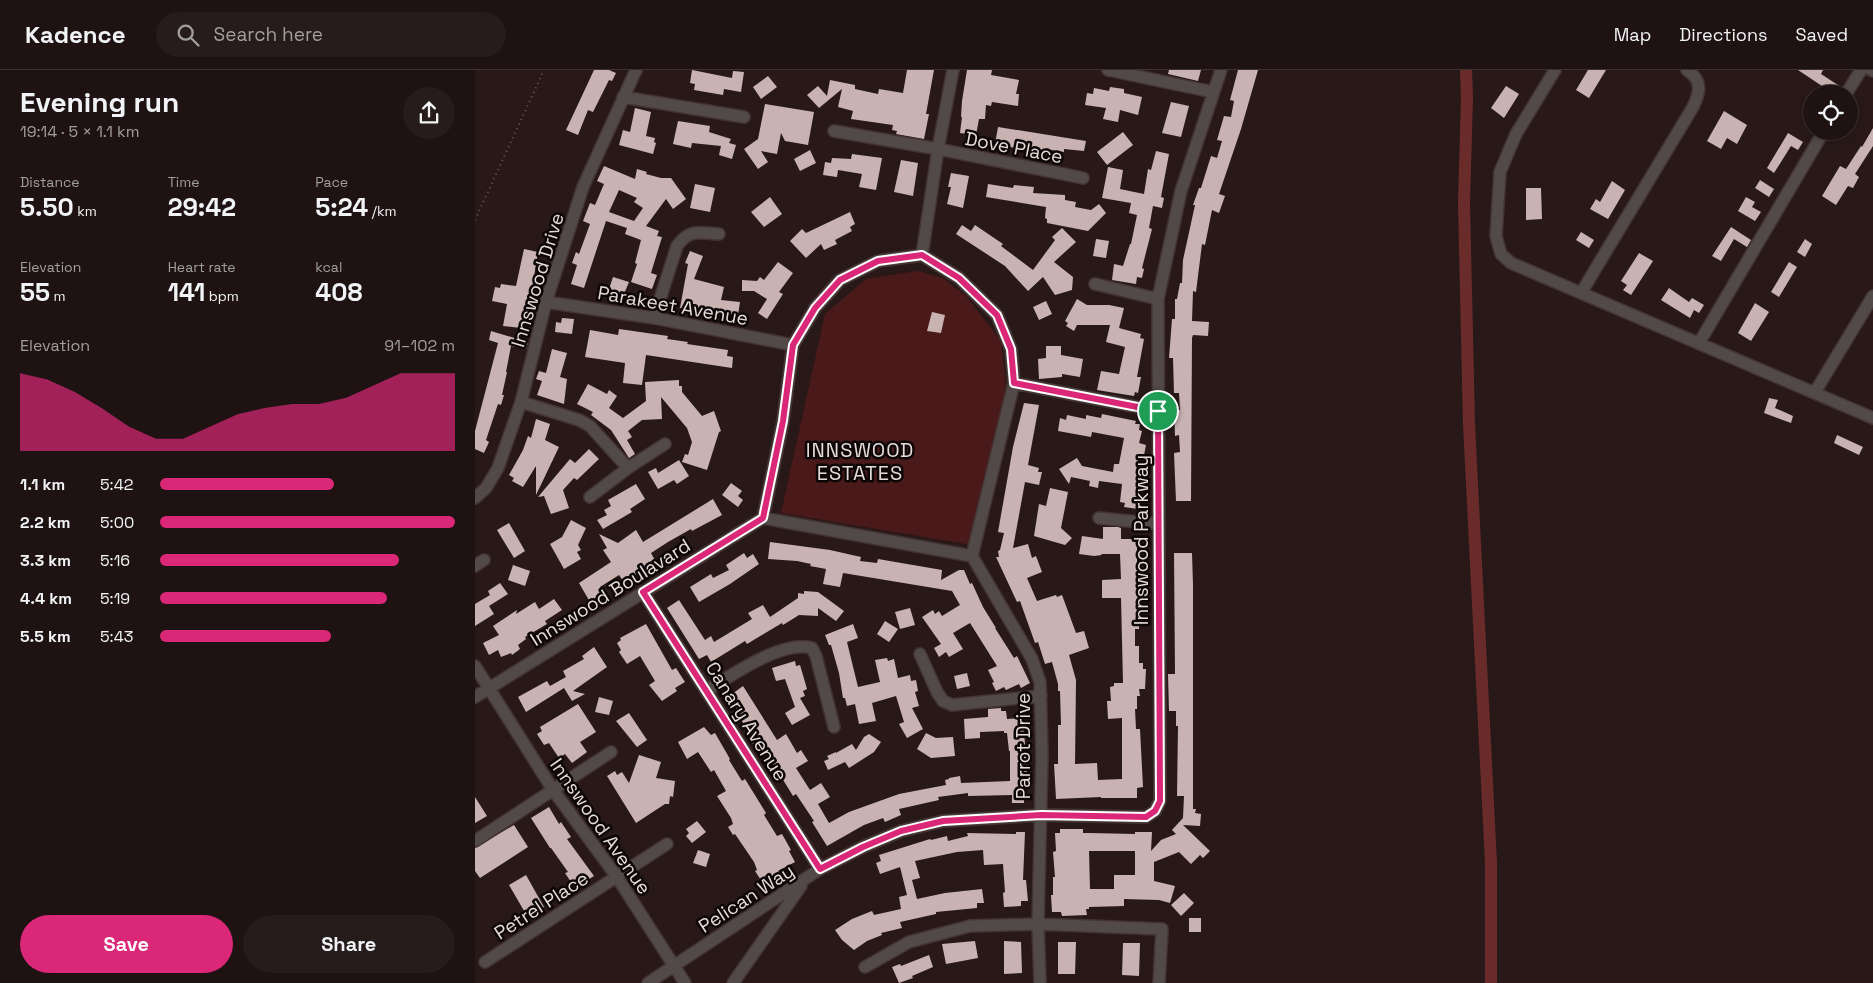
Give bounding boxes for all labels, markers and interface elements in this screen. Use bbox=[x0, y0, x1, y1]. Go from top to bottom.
search box bbox=[156, 12, 506, 57]
text: Kadence bbox=[25, 19, 126, 50]
icon: search bbox=[174, 21, 202, 49]
text: Search here bbox=[214, 22, 323, 47]
text: Map bbox=[1614, 23, 1651, 46]
text: Directions bbox=[1679, 23, 1768, 46]
text: Saved bbox=[1796, 23, 1848, 46]
text: Evening run bbox=[20, 84, 179, 120]
map controls bbox=[1803, 85, 1858, 140]
button: locate bbox=[1803, 85, 1858, 140]
button: share bbox=[403, 87, 455, 139]
text: 19:14 · 5 × 1.1 km bbox=[20, 121, 139, 142]
street label: Dove Place bbox=[963, 126, 1065, 169]
text: Distance bbox=[20, 173, 80, 191]
text: Time bbox=[168, 173, 200, 191]
text: Pace bbox=[315, 173, 348, 191]
text: 5.50 bbox=[20, 191, 74, 223]
text: 29:42 bbox=[168, 191, 236, 223]
text: 5:24 bbox=[315, 191, 368, 223]
text: km bbox=[74, 202, 97, 220]
text: /km bbox=[368, 202, 397, 220]
street label: Innswood Drive bbox=[505, 210, 570, 350]
text: Elevation bbox=[20, 258, 81, 276]
text: Heart rate bbox=[168, 258, 236, 276]
text: kcal bbox=[315, 258, 342, 276]
text: 55 bbox=[20, 276, 50, 308]
text: 141 bbox=[168, 276, 205, 308]
text: 408 bbox=[315, 276, 362, 308]
street label: Parakeet Avenue bbox=[596, 280, 750, 331]
text: m bbox=[50, 287, 66, 305]
text: bpm bbox=[205, 287, 239, 305]
text: Elevation bbox=[20, 335, 90, 356]
text: 91–102 m bbox=[384, 335, 455, 356]
pin bbox=[1137, 390, 1179, 432]
icon: arrive bbox=[1144, 397, 1172, 425]
district label: INNSWOOD ESTATES bbox=[806, 437, 914, 486]
street label: Innswood Parkway bbox=[1129, 455, 1154, 625]
text: 1.1 km bbox=[20, 474, 65, 495]
text: 5:42 bbox=[100, 474, 133, 495]
text: 2.2 km bbox=[20, 512, 71, 533]
text: 5:00 bbox=[100, 512, 134, 533]
street label: Innswood Boulavard bbox=[525, 533, 695, 652]
text: 3.3 km bbox=[20, 550, 71, 571]
text: 5:16 bbox=[100, 550, 130, 571]
text: 4.4 km bbox=[20, 588, 72, 609]
text: 5:19 bbox=[100, 588, 130, 609]
text: 5.5 km bbox=[20, 626, 71, 647]
text: 5:43 bbox=[100, 626, 133, 647]
street label: Canary Avenue bbox=[700, 657, 793, 786]
street label: Parrot Drive bbox=[1011, 693, 1036, 799]
street label: Innswood Avenue bbox=[544, 753, 657, 899]
street label: Pelican Way bbox=[694, 858, 799, 939]
street label: Petrel Place bbox=[489, 866, 593, 945]
button: Save bbox=[20, 915, 233, 973]
button: Share bbox=[243, 915, 455, 973]

